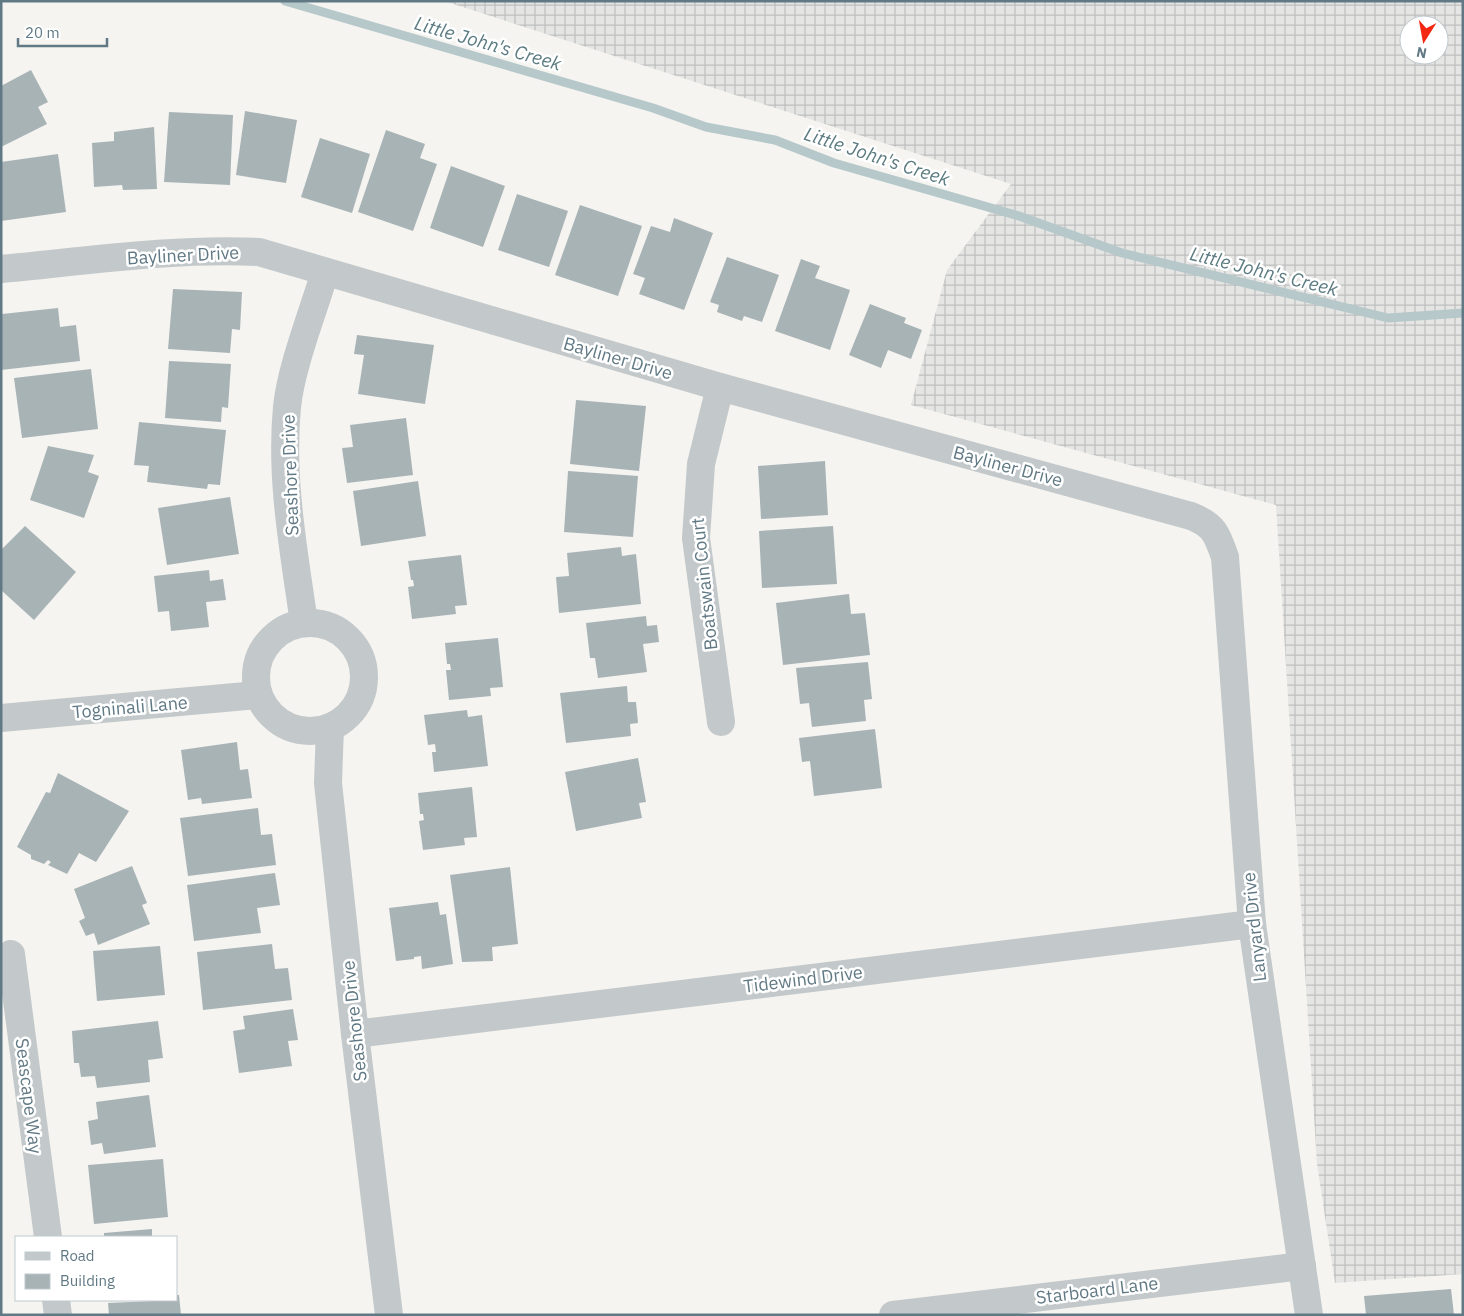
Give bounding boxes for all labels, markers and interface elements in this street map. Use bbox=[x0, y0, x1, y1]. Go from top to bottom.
water label: Little John's Creek bbox=[412, 11, 565, 76]
scale bar bbox=[18, 15, 106, 47]
north arrow bbox=[1399, 15, 1449, 65]
text: 20 m bbox=[25, 23, 60, 42]
text: N bbox=[1415, 43, 1428, 63]
water label: Little John's Creek bbox=[801, 121, 954, 191]
street label: Bayliner Drive bbox=[126, 241, 240, 269]
water label: Little John's Creek bbox=[1188, 241, 1342, 301]
street label: Bayliner Drive bbox=[561, 331, 675, 385]
street label: Seashore Drive bbox=[276, 414, 304, 536]
street label: Bayliner Drive bbox=[951, 440, 1065, 492]
street label: Boatswain Court bbox=[686, 517, 722, 651]
street label: Togninali Lane bbox=[71, 690, 189, 723]
street label: Lanyard Drive bbox=[1237, 871, 1271, 983]
street label: Seashore Drive bbox=[336, 959, 372, 1083]
street label: Tidewind Drive bbox=[742, 960, 864, 998]
street label: Seascape Way bbox=[10, 1037, 48, 1155]
legend bbox=[15, 1236, 178, 1301]
text: Road bbox=[60, 1246, 95, 1265]
text: Building bbox=[60, 1271, 115, 1290]
street label: Starboard Lane bbox=[1035, 1271, 1160, 1309]

